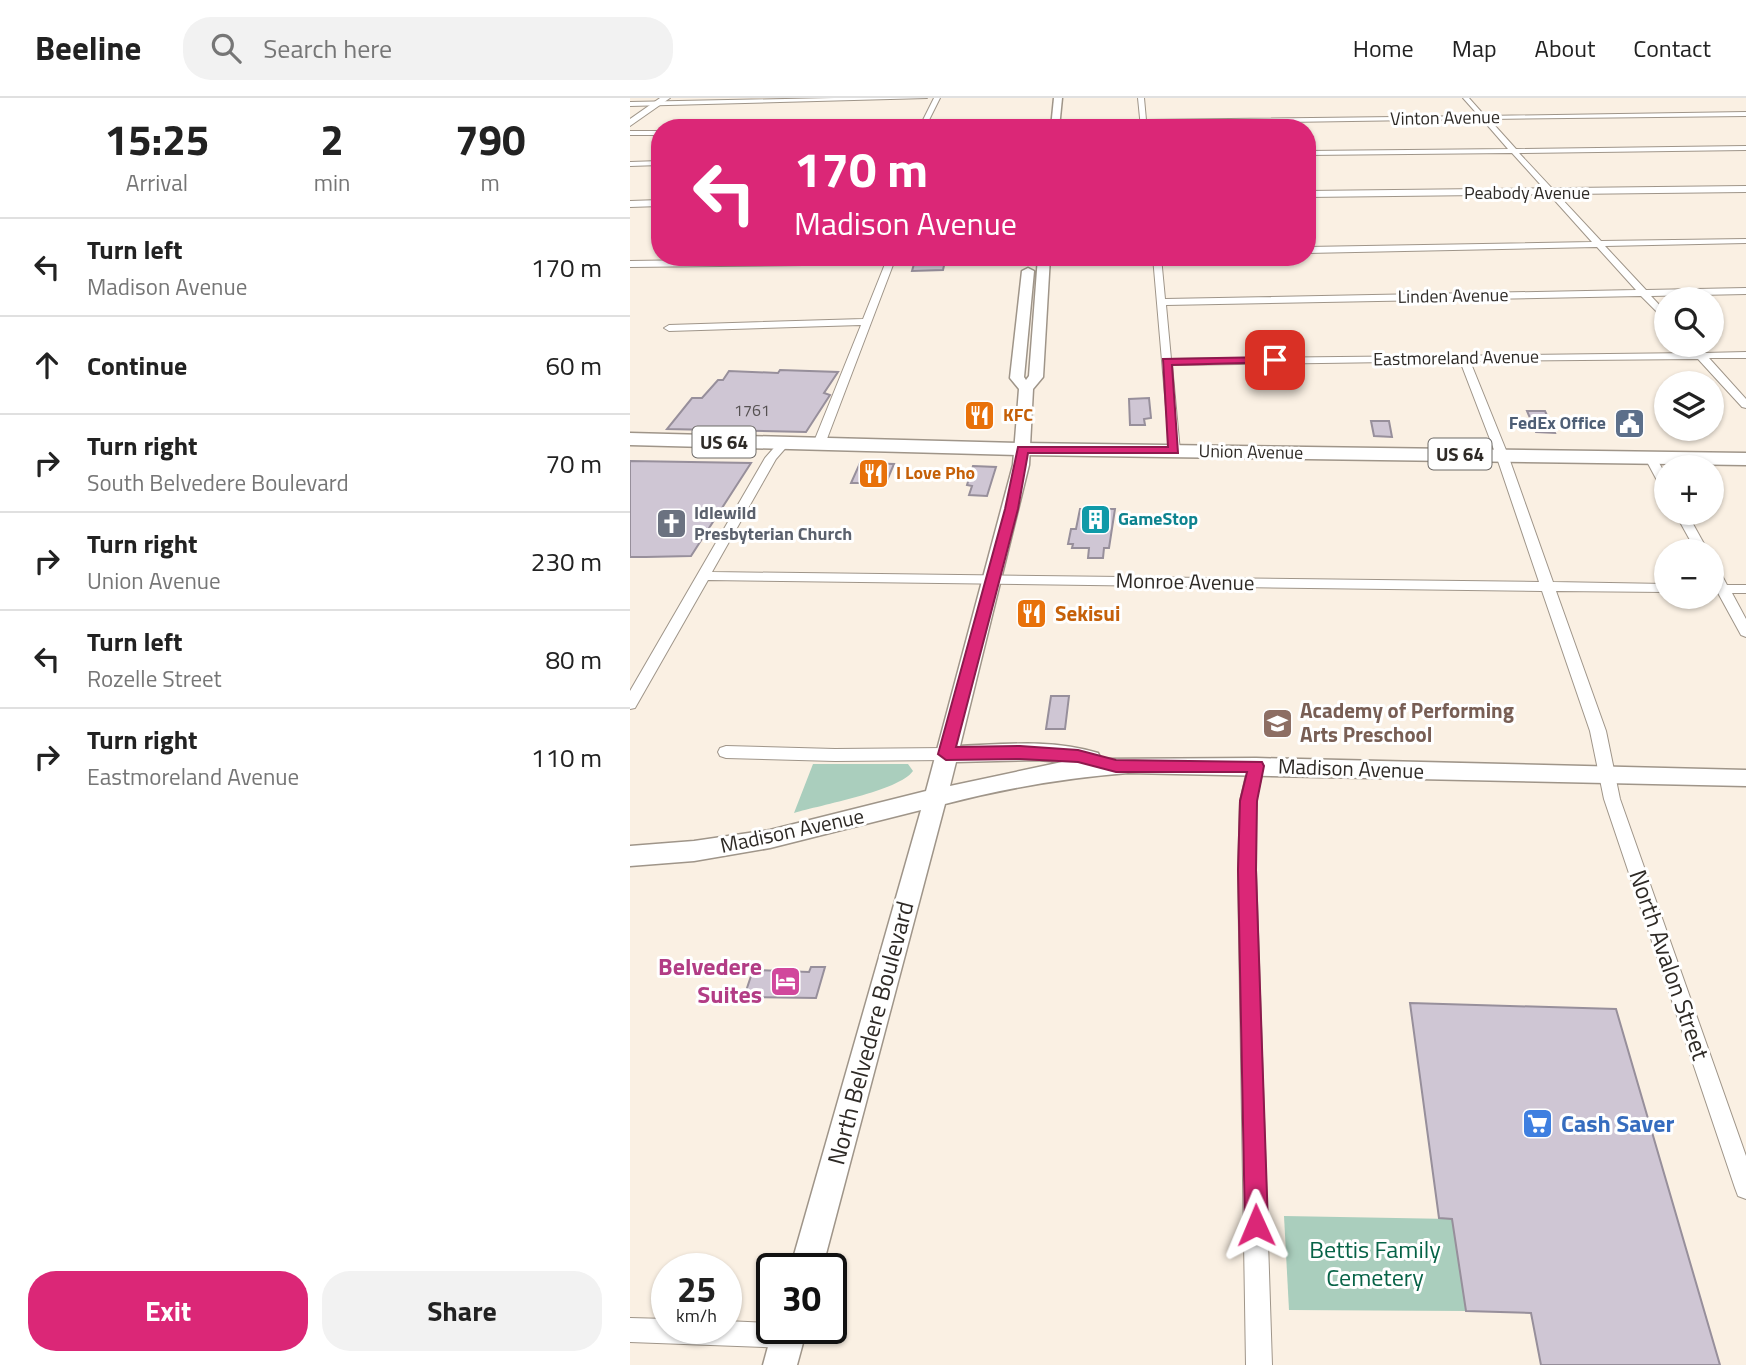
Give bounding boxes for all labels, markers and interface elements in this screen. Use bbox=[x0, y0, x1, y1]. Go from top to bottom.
search box bbox=[183, 17, 673, 80]
text: Beeline bbox=[35, 23, 141, 73]
icon: search bbox=[207, 29, 245, 67]
text: Search here bbox=[263, 29, 392, 68]
text: Home bbox=[1353, 30, 1414, 66]
text: Map bbox=[1452, 30, 1497, 66]
text: About bbox=[1535, 30, 1595, 66]
text: Contact bbox=[1633, 30, 1711, 66]
street label: Vinton Avenue bbox=[1390, 103, 1500, 132]
text: 15:25 bbox=[104, 107, 209, 171]
text: 2 bbox=[320, 107, 344, 171]
text: 790 bbox=[455, 107, 525, 171]
text: 170 m bbox=[794, 131, 928, 206]
icon: left bbox=[679, 147, 770, 238]
text: Arrival bbox=[126, 165, 188, 200]
text: min bbox=[314, 165, 350, 200]
text: m bbox=[481, 165, 500, 200]
street label: Peabody Avenue bbox=[1464, 179, 1590, 206]
text: Madison Avenue bbox=[794, 199, 1017, 247]
text: Turn left bbox=[87, 230, 182, 269]
icon: left bbox=[28, 248, 66, 286]
text: 170 m bbox=[531, 248, 602, 287]
text: Madison Avenue bbox=[87, 269, 247, 304]
street label: Linden Avenue bbox=[1397, 281, 1509, 310]
map controls bbox=[1654, 287, 1724, 609]
button: search bbox=[1654, 287, 1724, 357]
pin bbox=[1245, 330, 1305, 390]
icon: arrive bbox=[1256, 341, 1294, 379]
street label: Eastmoreland Avenue bbox=[1373, 343, 1539, 372]
icon: ahead bbox=[28, 346, 66, 384]
text: Continue bbox=[87, 346, 187, 385]
text: 60 m bbox=[545, 346, 602, 385]
button: layers bbox=[1654, 371, 1724, 441]
house number: 1761 bbox=[734, 398, 770, 422]
restaurant icon: KFC bbox=[963, 398, 997, 432]
place label: KFC bbox=[1003, 401, 1033, 428]
public building icon: FedEx Office bbox=[1612, 406, 1646, 440]
place label: FedEx Office bbox=[1509, 409, 1606, 436]
text: Turn right bbox=[87, 426, 198, 465]
road number: US 64 bbox=[692, 426, 756, 458]
street label: Union Avenue bbox=[1198, 437, 1304, 466]
road number: US 64 bbox=[1428, 438, 1492, 470]
icon: right bbox=[28, 444, 66, 482]
text: 70 m bbox=[545, 444, 602, 483]
button: + bbox=[1654, 455, 1724, 525]
restaurant icon: I Love Pho bbox=[856, 456, 890, 490]
place label: I Love Pho bbox=[896, 459, 975, 486]
text: South Belvedere Boulevard bbox=[87, 465, 349, 500]
place label: Idlewild Presbyterian Church bbox=[694, 499, 852, 547]
building icon: GameStop bbox=[1078, 502, 1112, 536]
place label: GameStop bbox=[1118, 505, 1198, 532]
church icon: Idlewild Presbyterian Church bbox=[654, 506, 688, 540]
text: Turn right bbox=[87, 524, 198, 563]
button: − bbox=[1654, 539, 1724, 609]
icon: right bbox=[28, 542, 66, 580]
text: 230 m bbox=[531, 542, 602, 581]
text: Union Avenue bbox=[87, 563, 221, 598]
street label: Monroe Avenue bbox=[1115, 564, 1255, 598]
restaurant icon: Sekisui bbox=[1015, 597, 1049, 631]
place label: Sekisui bbox=[1055, 597, 1120, 629]
text: Turn left bbox=[87, 622, 182, 661]
icon: left bbox=[28, 640, 66, 678]
text: 80 m bbox=[545, 640, 602, 679]
text: Rozelle Street bbox=[87, 661, 222, 696]
place label: Academy of Performing Arts Preschool bbox=[1300, 694, 1514, 750]
school or university icon: Academy of Performing Arts Preschool bbox=[1260, 706, 1294, 740]
text: Turn right bbox=[87, 720, 198, 759]
icon: right bbox=[28, 738, 66, 776]
text: 110 m bbox=[531, 738, 602, 777]
street label: Madison Avenue bbox=[1277, 749, 1425, 787]
text: Eastmoreland Avenue bbox=[87, 759, 299, 794]
street label: Madison Avenue bbox=[717, 799, 867, 861]
street label: North Avalon Street bbox=[1621, 865, 1720, 1065]
street label: North Belvedere Boulevard bbox=[818, 897, 923, 1169]
place label: Belvedere Suites bbox=[658, 948, 762, 1012]
hotel icon: Belvedere Suites bbox=[768, 964, 802, 998]
place label: Cash Saver bbox=[1561, 1105, 1674, 1141]
supermarket icon: Cash Saver bbox=[1521, 1107, 1555, 1141]
position arrow bbox=[1219, 1188, 1293, 1262]
park label: Bettis Family Cemetery bbox=[1309, 1231, 1441, 1295]
speed limit sign: 30 bbox=[756, 1253, 847, 1344]
text: 25 bbox=[677, 1262, 716, 1316]
button: Exit bbox=[28, 1271, 308, 1351]
button: Share bbox=[322, 1271, 602, 1351]
text: km/h bbox=[676, 1302, 717, 1329]

